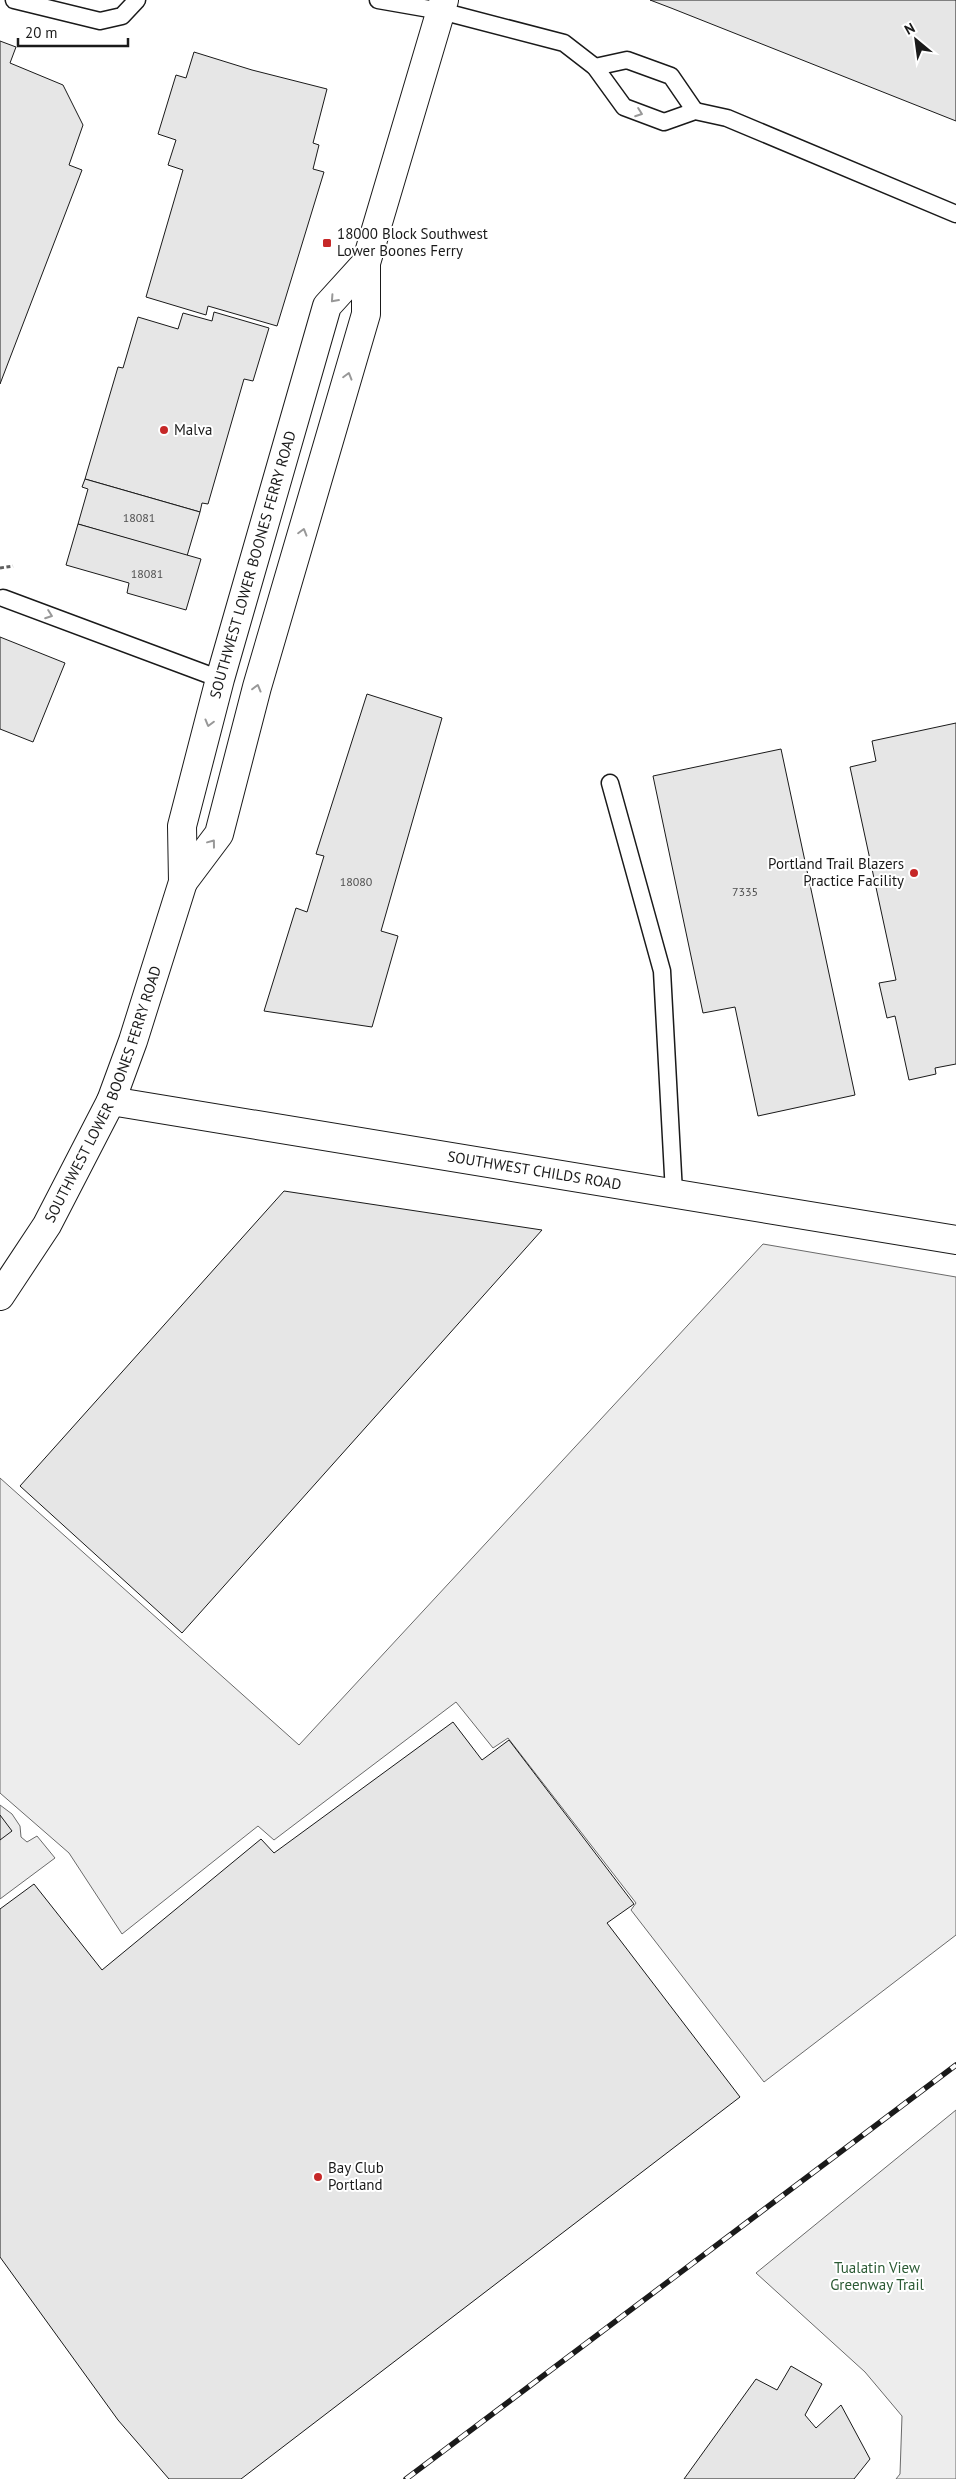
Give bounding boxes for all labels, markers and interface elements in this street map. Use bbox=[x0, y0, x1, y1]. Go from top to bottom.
scale bar bbox=[18, 15, 128, 47]
north arrow bbox=[891, 15, 941, 65]
text: N bbox=[901, 19, 918, 39]
text: 20 m bbox=[25, 23, 58, 42]
one-way arrow bbox=[635, 107, 643, 117]
place label: 18000 Block Southwest Lower Boones Ferry bbox=[337, 224, 488, 260]
marker: 18000 Block Southwest Lower Boones Ferry bbox=[321, 237, 333, 249]
one-way arrow bbox=[331, 294, 340, 303]
one-way arrow bbox=[343, 372, 353, 380]
place label: Malva bbox=[174, 420, 212, 439]
marker: Malva bbox=[158, 424, 170, 436]
street label: SOUTHWEST LOWER BOONES FERRY ROAD bbox=[205, 428, 300, 701]
house number: 18081 bbox=[123, 510, 155, 525]
one-way arrow bbox=[297, 528, 307, 536]
house number: 18081 bbox=[131, 566, 163, 581]
one-way arrow bbox=[44, 609, 53, 619]
one-way arrow bbox=[252, 684, 262, 692]
one-way arrow bbox=[204, 718, 215, 727]
one-way arrow bbox=[206, 839, 215, 849]
place label: Portland Trail Blazers Practice Facility bbox=[768, 854, 904, 890]
marker: Portland Trail Blazers Practice Facility bbox=[908, 867, 920, 879]
house number: 18080 bbox=[340, 874, 373, 889]
house number: 7335 bbox=[732, 884, 758, 899]
street label: SOUTHWEST LOWER BOONES FERRY ROAD bbox=[40, 963, 165, 1226]
street label: SOUTHWEST CHILDS ROAD bbox=[446, 1146, 623, 1194]
place label: Bay Club Portland bbox=[328, 2158, 384, 2194]
marker: Bay Club Portland bbox=[312, 2171, 324, 2183]
park label: Tualatin View Greenway Trail bbox=[830, 2258, 924, 2294]

